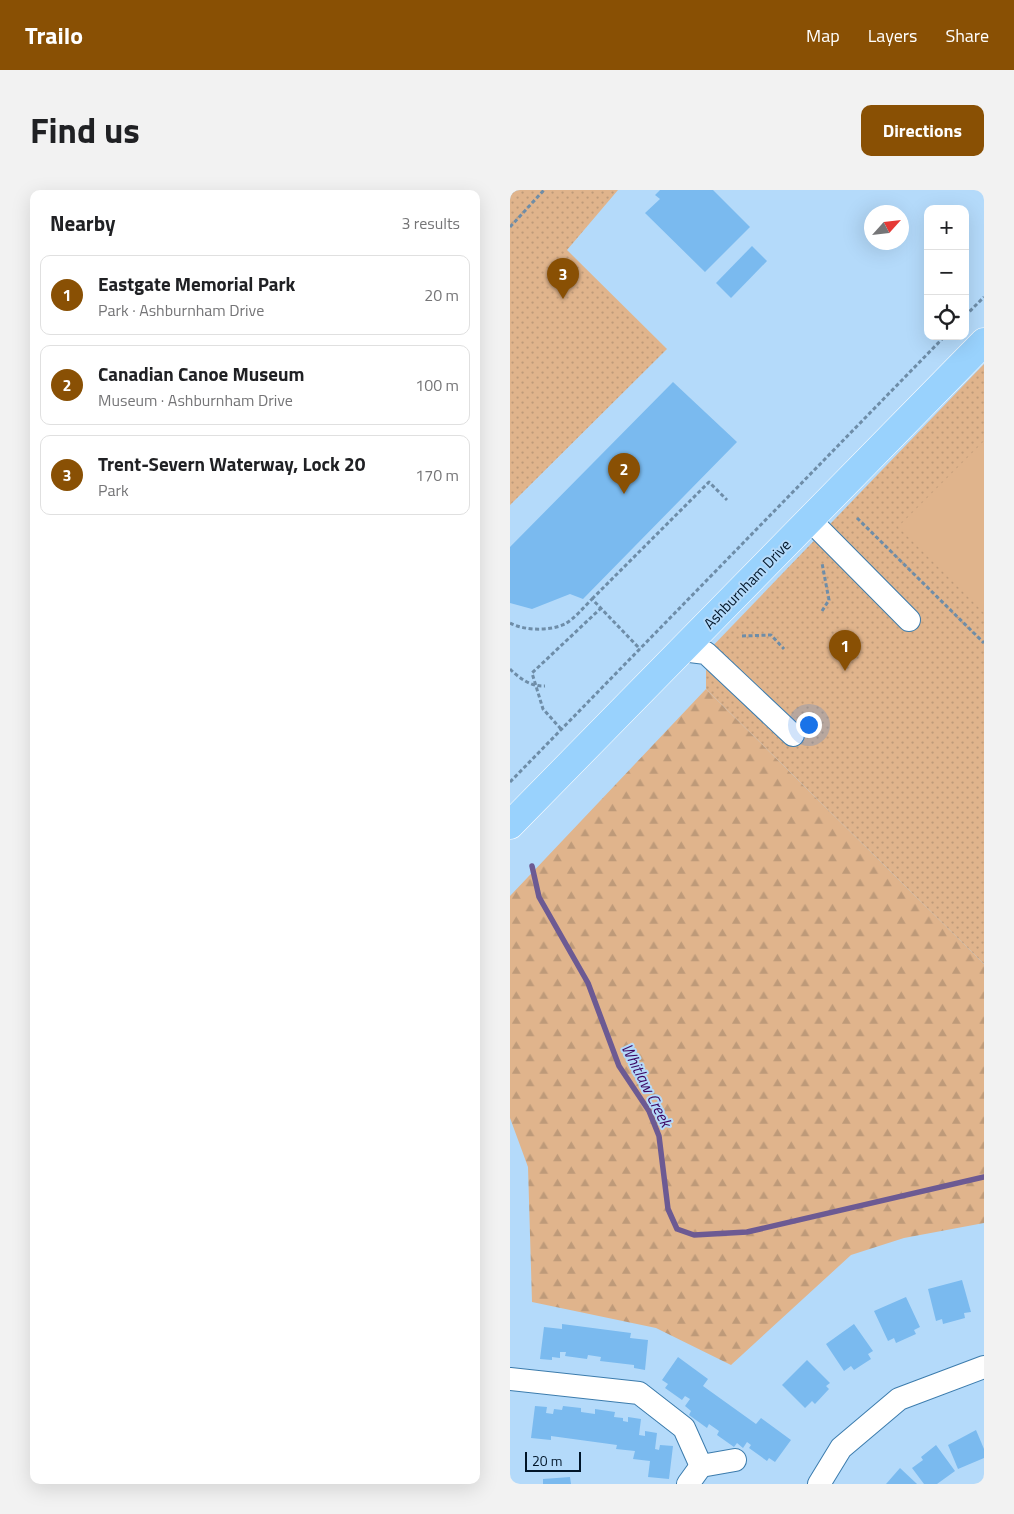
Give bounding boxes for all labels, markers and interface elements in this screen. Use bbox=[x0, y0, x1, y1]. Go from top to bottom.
text: Trailo bbox=[25, 17, 83, 53]
text: Map bbox=[806, 22, 840, 49]
text: Layers bbox=[868, 22, 917, 49]
text: Share bbox=[945, 22, 989, 49]
text: Find us bbox=[30, 103, 140, 157]
button: Directions bbox=[861, 105, 984, 156]
north arrow bbox=[864, 205, 909, 250]
map controls bbox=[924, 205, 969, 340]
button: + bbox=[924, 205, 969, 250]
text: Nearby bbox=[50, 207, 115, 239]
text: 3 results bbox=[401, 211, 460, 235]
button: − bbox=[924, 250, 969, 295]
pin: 3 bbox=[547, 258, 579, 299]
text: Eastgate Memorial Park bbox=[98, 269, 295, 298]
text: 1 bbox=[63, 283, 71, 307]
text: 20 m bbox=[424, 283, 459, 307]
button: locate bbox=[924, 295, 969, 340]
text: Park · Ashburnham Drive bbox=[98, 298, 264, 322]
text: Canadian Canoe Museum bbox=[98, 359, 304, 388]
text: 2 bbox=[63, 373, 71, 397]
text: 100 m bbox=[415, 373, 459, 397]
text: Museum · Ashburnham Drive bbox=[98, 388, 293, 412]
text: Trent-Severn Waterway, Lock 20 bbox=[98, 449, 365, 478]
pin: 2 bbox=[608, 453, 640, 494]
text: 3 bbox=[63, 463, 71, 487]
text: 170 m bbox=[415, 463, 459, 487]
text: Park bbox=[98, 478, 129, 502]
street label: Ashburnham Drive bbox=[698, 534, 796, 634]
pin: 1 bbox=[829, 630, 861, 671]
your location bbox=[796, 712, 822, 738]
water label: Whitlaw Creek bbox=[616, 1039, 679, 1133]
scale bar bbox=[525, 1449, 581, 1472]
text: 20 m bbox=[532, 1450, 562, 1471]

